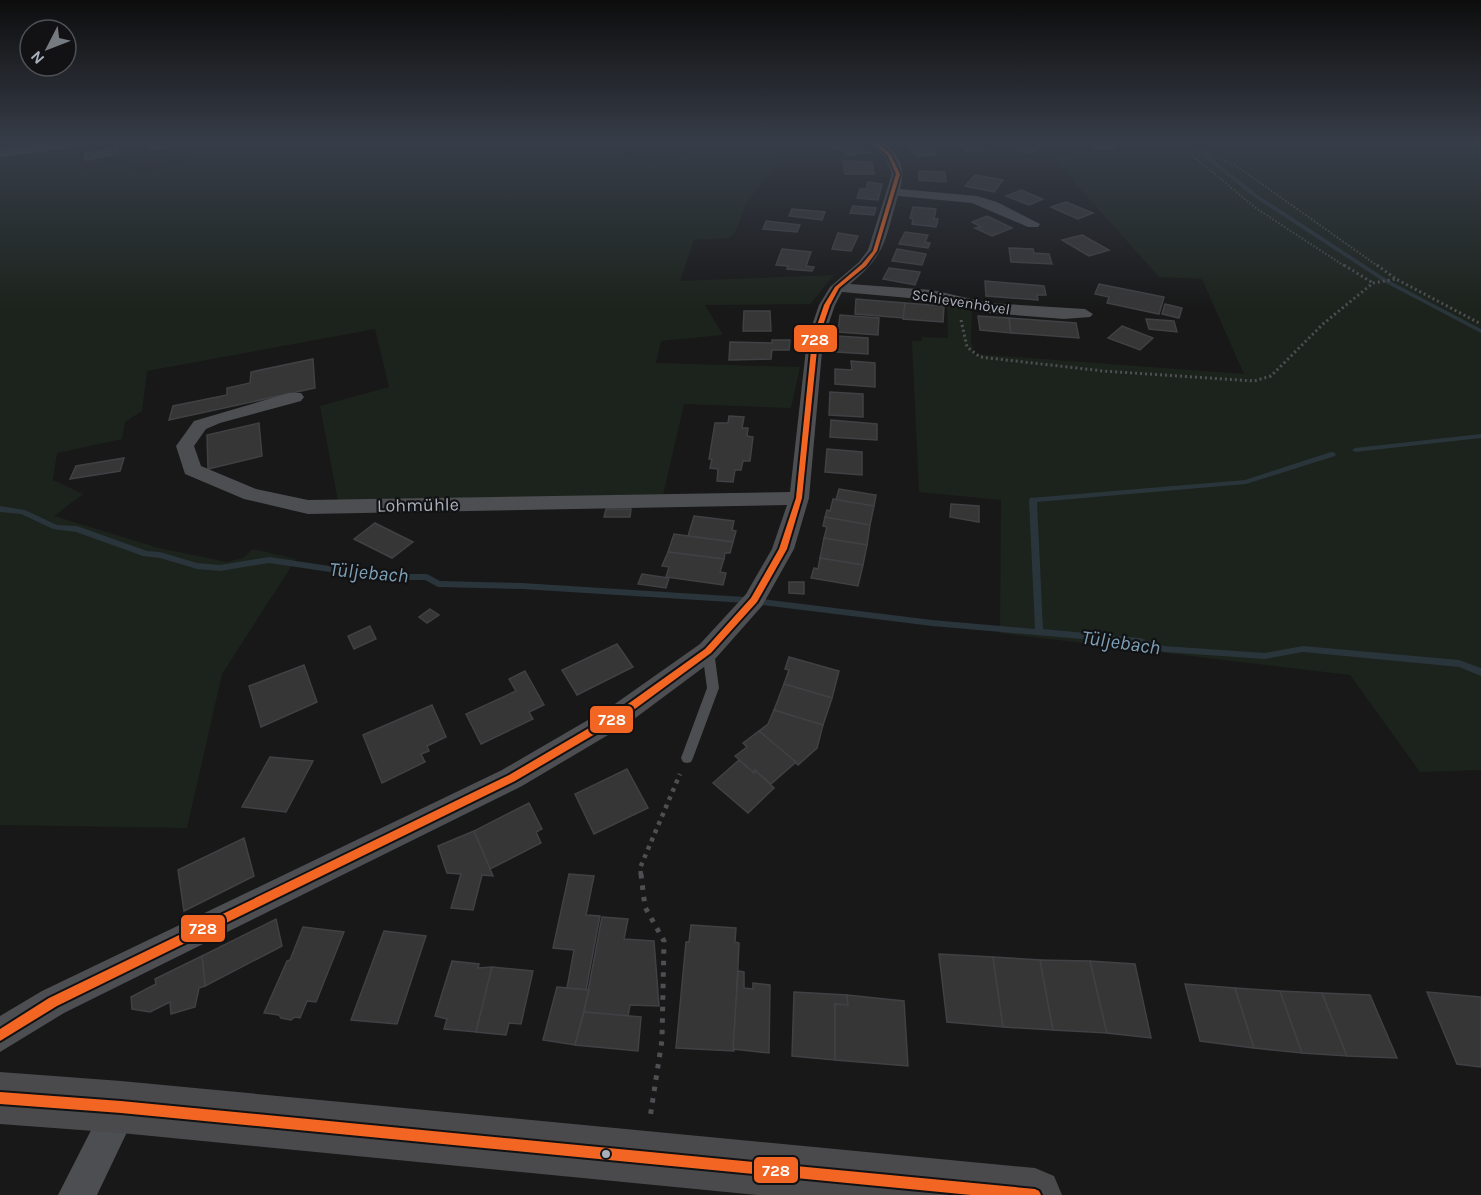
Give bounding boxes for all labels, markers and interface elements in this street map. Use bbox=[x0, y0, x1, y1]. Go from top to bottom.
north arrow bbox=[18, 18, 78, 78]
text: N bbox=[26, 47, 48, 68]
street label: Schievenhövel bbox=[911, 285, 1011, 319]
line badge: 728 bbox=[793, 324, 838, 353]
text: 728 bbox=[801, 330, 829, 349]
street label: Lohmühle bbox=[377, 493, 459, 517]
water label: Tüljebach bbox=[328, 558, 410, 587]
water label: Tüljebach bbox=[1080, 626, 1162, 659]
line badge: 728 bbox=[589, 705, 634, 734]
text: 728 bbox=[598, 710, 626, 729]
line badge: 728 bbox=[180, 914, 226, 943]
text: 728 bbox=[189, 919, 217, 938]
unlabelled marker bbox=[600, 1148, 612, 1160]
line badge: 728 bbox=[753, 1156, 799, 1184]
text: 728 bbox=[762, 1161, 790, 1180]

